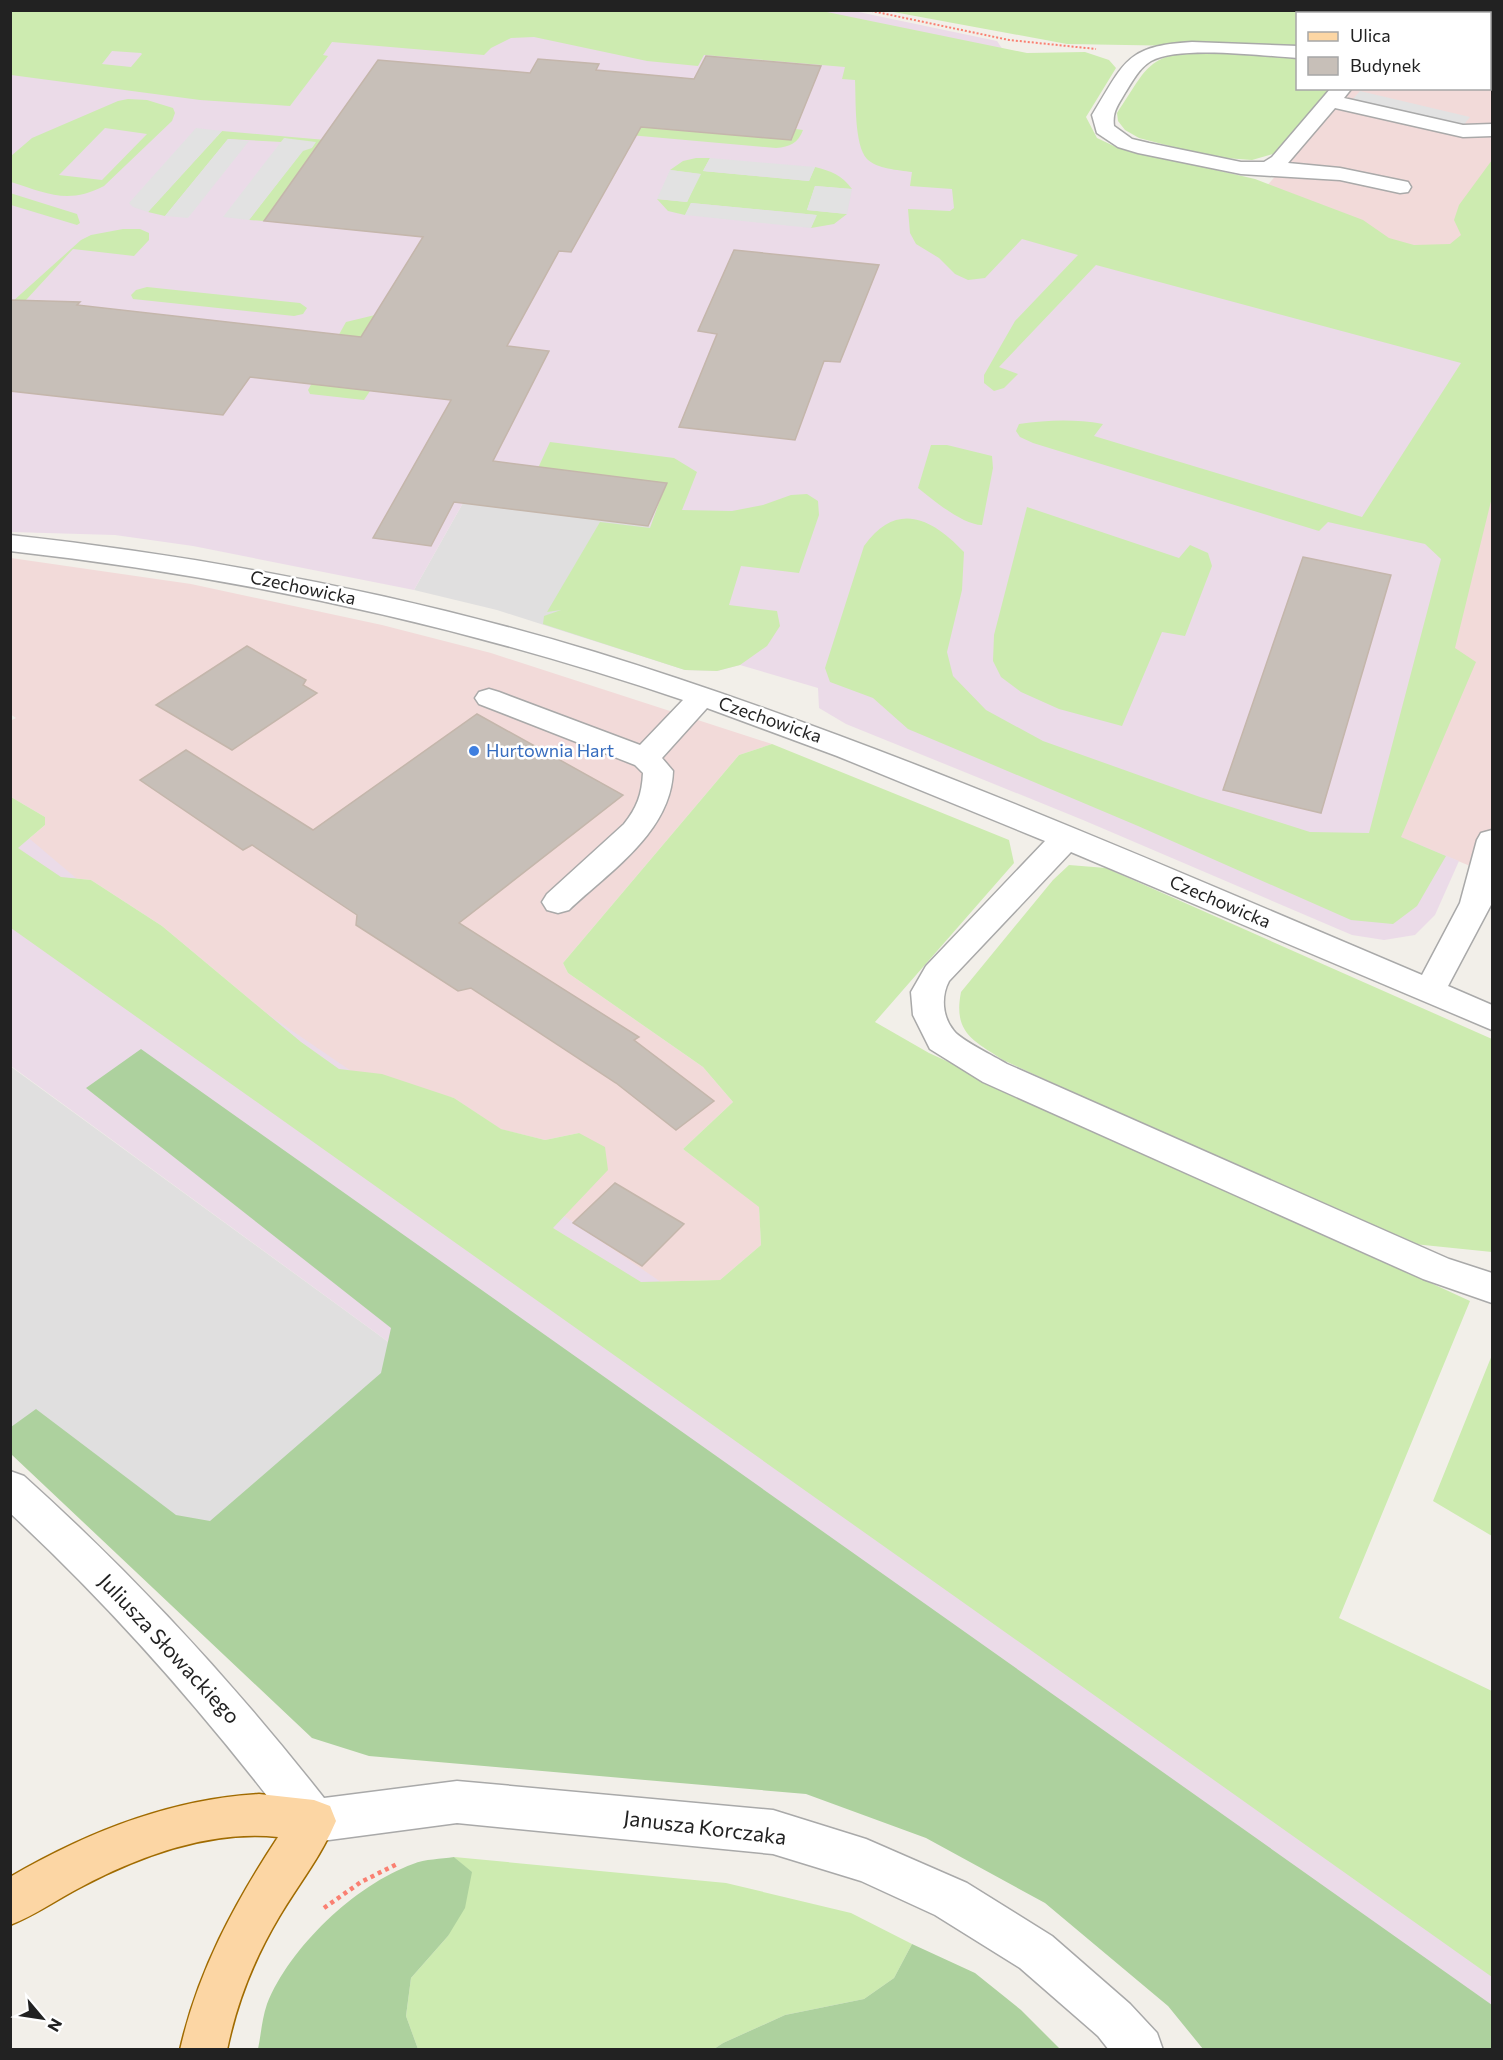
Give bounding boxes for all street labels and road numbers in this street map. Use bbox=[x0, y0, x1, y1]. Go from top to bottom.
street label: Czechowicka bbox=[248, 565, 358, 609]
street label: Czechowicka bbox=[716, 691, 825, 747]
street label: Czechowicka bbox=[1167, 870, 1274, 932]
street label: Juliusza Słowackiego bbox=[94, 1568, 246, 1728]
street label: Janusza Korczaka bbox=[622, 1804, 788, 1849]

